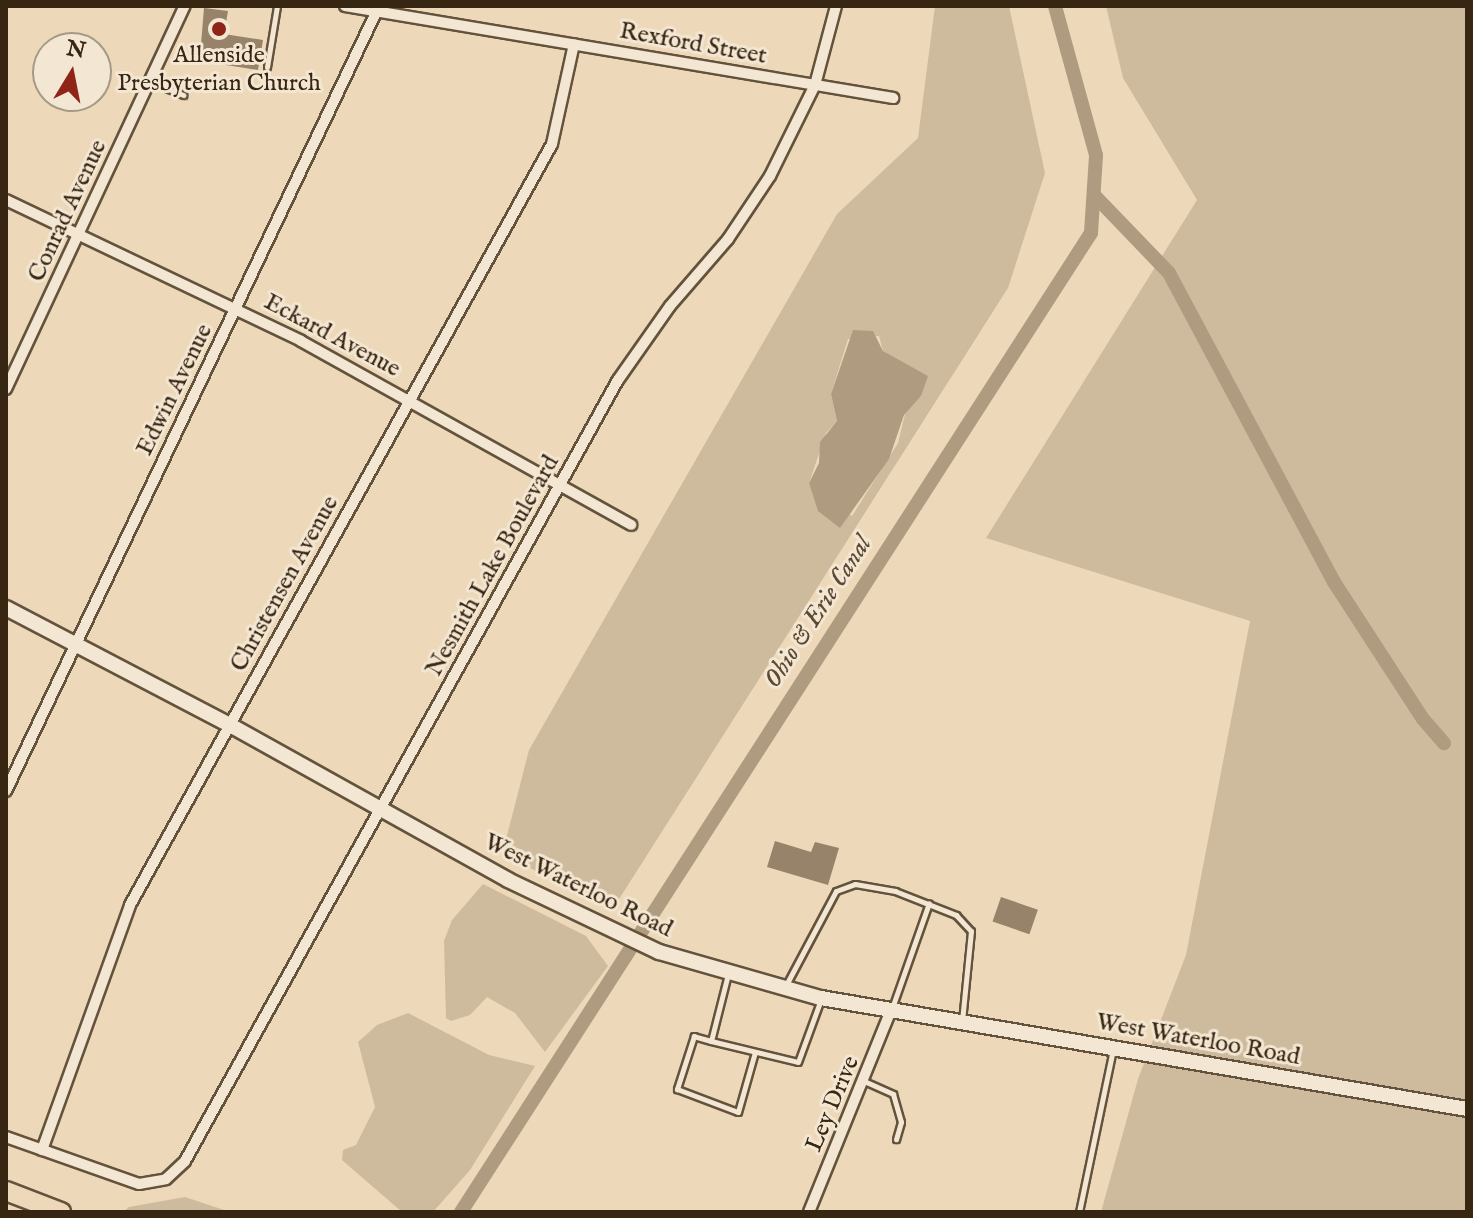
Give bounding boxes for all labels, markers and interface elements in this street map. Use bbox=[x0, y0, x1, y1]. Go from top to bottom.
street label: Rexford Street bbox=[617, 17, 769, 71]
marker: Allenside Presbyterian Church bbox=[210, 20, 228, 38]
north arrow bbox=[32, 32, 112, 112]
text: N bbox=[64, 35, 88, 66]
place label: Allenside Presbyterian Church bbox=[117, 42, 321, 98]
street label: Conrad Avenue bbox=[23, 135, 113, 287]
street label: Eckard Avenue bbox=[259, 288, 405, 384]
street label: Edwin Avenue bbox=[131, 320, 219, 460]
street label: Nesmith Lake Boulevard bbox=[420, 450, 566, 682]
street label: Christensen Avenue bbox=[225, 491, 345, 677]
water label: Ohio & Erie Canal bbox=[757, 530, 879, 694]
street label: West Waterloo Road bbox=[479, 828, 677, 944]
street label: West Waterloo Road bbox=[1094, 1008, 1302, 1072]
street label: Ley Drive bbox=[800, 1052, 866, 1156]

